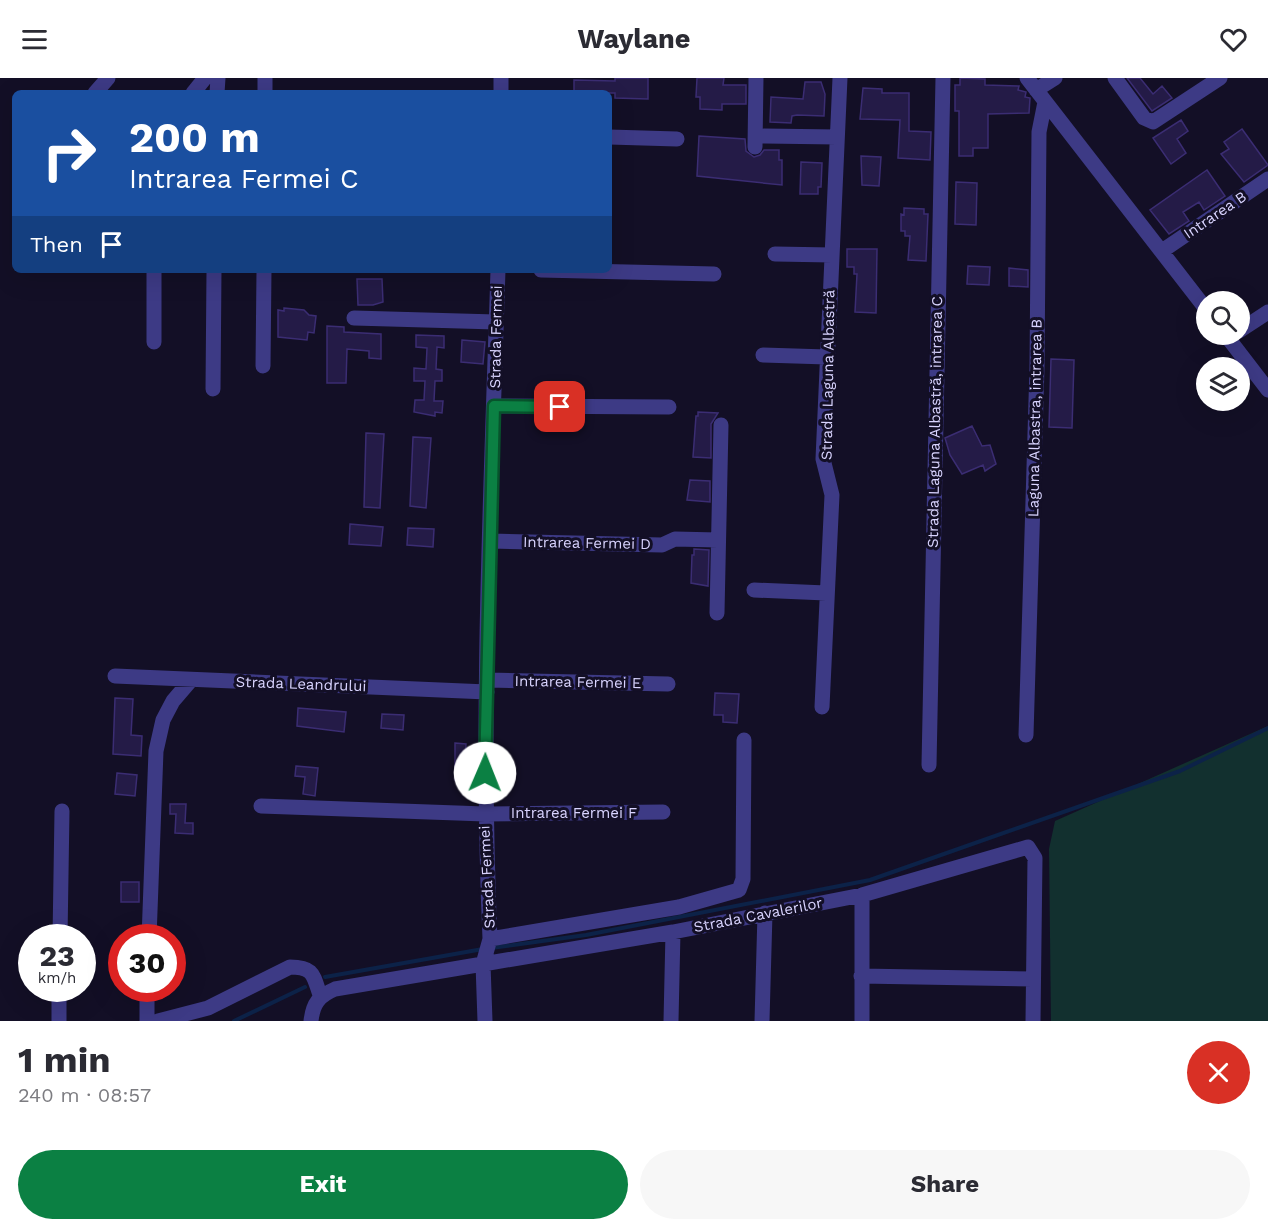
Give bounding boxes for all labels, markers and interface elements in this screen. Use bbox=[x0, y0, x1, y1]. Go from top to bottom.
icon: menu bbox=[18, 23, 51, 56]
text: Waylane bbox=[578, 23, 690, 55]
icon: heart bbox=[1217, 23, 1250, 56]
text: 200 m bbox=[129, 113, 260, 162]
icon: right bbox=[30, 114, 108, 192]
text: Intrarea Fermei C bbox=[129, 163, 358, 195]
street label: Intrarea B bbox=[1180, 187, 1250, 243]
icon: arrive bbox=[95, 228, 128, 261]
text: Then bbox=[30, 232, 83, 257]
street label: Strada Fermei bbox=[486, 285, 506, 389]
street label: Strada Laguna Albastră bbox=[818, 289, 838, 460]
map controls bbox=[1196, 291, 1250, 411]
button: search bbox=[1196, 291, 1250, 345]
street label: Strada Laguna Albastră, intrarea C bbox=[924, 296, 946, 548]
street label: Laguna Albastra, intrarea B bbox=[1024, 319, 1046, 517]
button: layers bbox=[1196, 357, 1250, 411]
pin bbox=[534, 381, 585, 432]
icon: arrive bbox=[543, 390, 576, 423]
street label: Intrarea Fermei D bbox=[523, 533, 651, 553]
street label: Intrarea Fermei E bbox=[514, 672, 642, 692]
street label: Strada Leandrului bbox=[235, 673, 367, 695]
position arrow bbox=[453, 741, 517, 805]
street label: Intrarea Fermei F bbox=[511, 804, 637, 822]
street label: Strada Fermei bbox=[475, 825, 499, 929]
street label: Strada Cavalerilor bbox=[692, 894, 824, 936]
speed limit sign: 30 bbox=[108, 924, 186, 1002]
text: 23 bbox=[39, 938, 75, 973]
text: km/h bbox=[38, 969, 76, 987]
text: 1 min bbox=[18, 1039, 110, 1081]
button: close bbox=[1187, 1041, 1250, 1104]
text: 240 m · 08:57 bbox=[18, 1083, 151, 1107]
button: Exit bbox=[18, 1150, 628, 1219]
button: Share bbox=[640, 1150, 1250, 1219]

